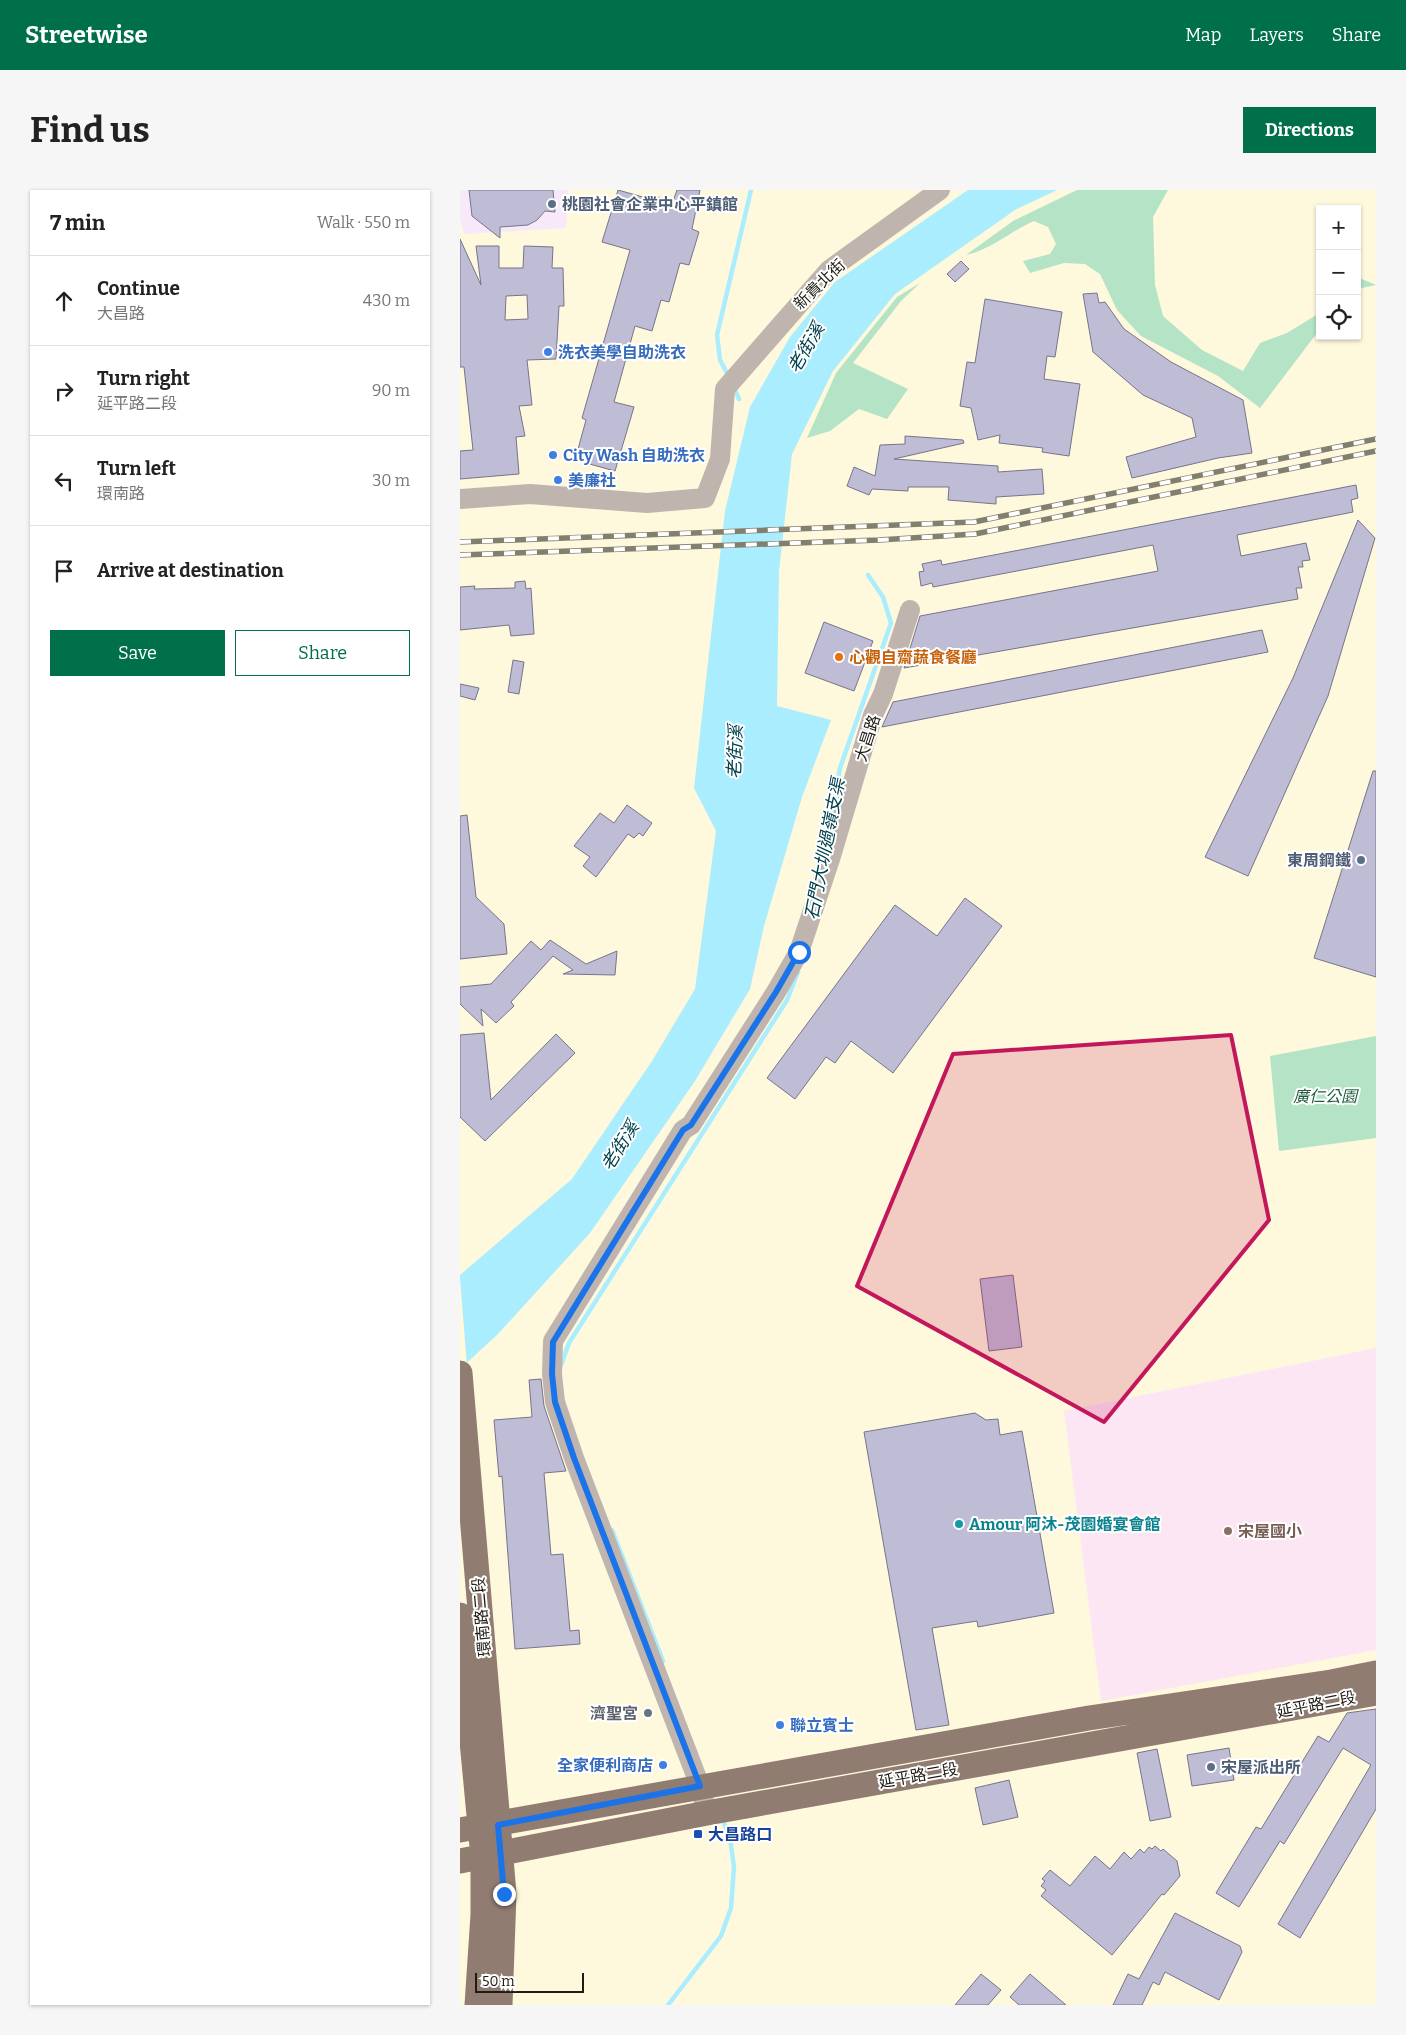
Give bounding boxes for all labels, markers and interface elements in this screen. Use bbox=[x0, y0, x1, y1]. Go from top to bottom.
text: Streetwise bbox=[25, 21, 148, 49]
text: Map bbox=[1185, 24, 1221, 46]
text: Layers bbox=[1249, 24, 1304, 46]
text: Share bbox=[1332, 24, 1381, 46]
button: Directions bbox=[1243, 107, 1376, 153]
text: Find us bbox=[30, 109, 150, 151]
place label: 桃園社會企業中心平鎮館 bbox=[562, 195, 738, 214]
marker: 桃園社會企業中心平鎮館 bbox=[546, 198, 558, 210]
map controls bbox=[1316, 205, 1361, 340]
button: + bbox=[1316, 205, 1361, 250]
text: 7 min bbox=[50, 210, 105, 236]
text: Walk · 550 m bbox=[317, 213, 410, 232]
button: − bbox=[1316, 250, 1361, 295]
street label: 新貴北街 bbox=[790, 255, 849, 313]
text: Continue bbox=[97, 277, 180, 300]
icon: ahead bbox=[50, 287, 78, 315]
text: 430 m bbox=[363, 291, 410, 310]
button: locate bbox=[1316, 295, 1361, 340]
text: 大昌路 bbox=[97, 304, 145, 323]
water label: 老街溪 bbox=[783, 317, 831, 377]
place label: 洗衣美學自助洗衣 bbox=[558, 343, 686, 362]
marker: 洗衣美學自助洗衣 bbox=[542, 346, 554, 358]
text: Turn right bbox=[97, 367, 190, 390]
icon: right bbox=[50, 377, 78, 405]
text: 90 m bbox=[372, 381, 410, 400]
text: 延平路二段 bbox=[97, 394, 177, 413]
place label: City Wash 自助洗衣 bbox=[563, 446, 705, 465]
marker: City Wash 自助洗衣 bbox=[547, 449, 559, 461]
text: Turn left bbox=[97, 457, 176, 480]
icon: left bbox=[50, 467, 78, 495]
text: 30 m bbox=[372, 471, 410, 490]
place label: 美廉社 bbox=[568, 471, 616, 490]
marker: 美廉社 bbox=[552, 474, 564, 486]
text: 環南路 bbox=[97, 484, 145, 503]
icon: arrive bbox=[50, 557, 78, 585]
text: Arrive at destination bbox=[97, 559, 284, 582]
button: Save bbox=[50, 630, 225, 676]
button: Share bbox=[235, 630, 410, 676]
place label: 心觀自齋蔬食餐廳 bbox=[849, 648, 977, 667]
marker: 心觀自齋蔬食餐廳 bbox=[833, 651, 845, 663]
street label: 大昌路 bbox=[851, 712, 884, 764]
water label: 老街溪 bbox=[723, 722, 747, 779]
water label: 石門大圳過嶺支渠 bbox=[800, 773, 850, 922]
place label: 東周鋼鐵 bbox=[1287, 851, 1351, 870]
marker: 東周鋼鐵 bbox=[1355, 854, 1367, 866]
route start bbox=[788, 941, 811, 964]
park label: 廣仁公園 bbox=[1293, 1087, 1359, 1106]
water label: 老街溪 bbox=[596, 1115, 645, 1175]
place label: Amour 阿沐-茂園婚宴會館 bbox=[969, 1515, 1160, 1534]
marker: Amour 阿沐-茂園婚宴會館 bbox=[953, 1518, 965, 1530]
place label: 宋屋國小 bbox=[1238, 1522, 1302, 1541]
marker: 宋屋國小 bbox=[1222, 1525, 1234, 1537]
street label: 環南路二段 bbox=[469, 1576, 494, 1658]
street label: 延平路二段 bbox=[1275, 1688, 1357, 1721]
place label: 濟聖宮 bbox=[590, 1704, 638, 1723]
marker: 濟聖宮 bbox=[642, 1707, 654, 1719]
place label: 聯立賓士 bbox=[790, 1716, 854, 1735]
marker: 聯立賓士 bbox=[774, 1719, 786, 1731]
place label: 全家便利商店 bbox=[557, 1756, 653, 1775]
place label: 宋屋派出所 bbox=[1221, 1758, 1301, 1777]
marker: 全家便利商店 bbox=[657, 1759, 669, 1771]
street label: 延平路二段 bbox=[877, 1759, 959, 1792]
marker: 宋屋派出所 bbox=[1205, 1761, 1217, 1773]
place label: 大昌路口 bbox=[708, 1825, 772, 1844]
marker: 大昌路口 bbox=[692, 1828, 704, 1840]
route end bbox=[493, 1883, 516, 1906]
scale bar bbox=[475, 1970, 584, 1993]
text: 50 m bbox=[482, 1973, 515, 1990]

